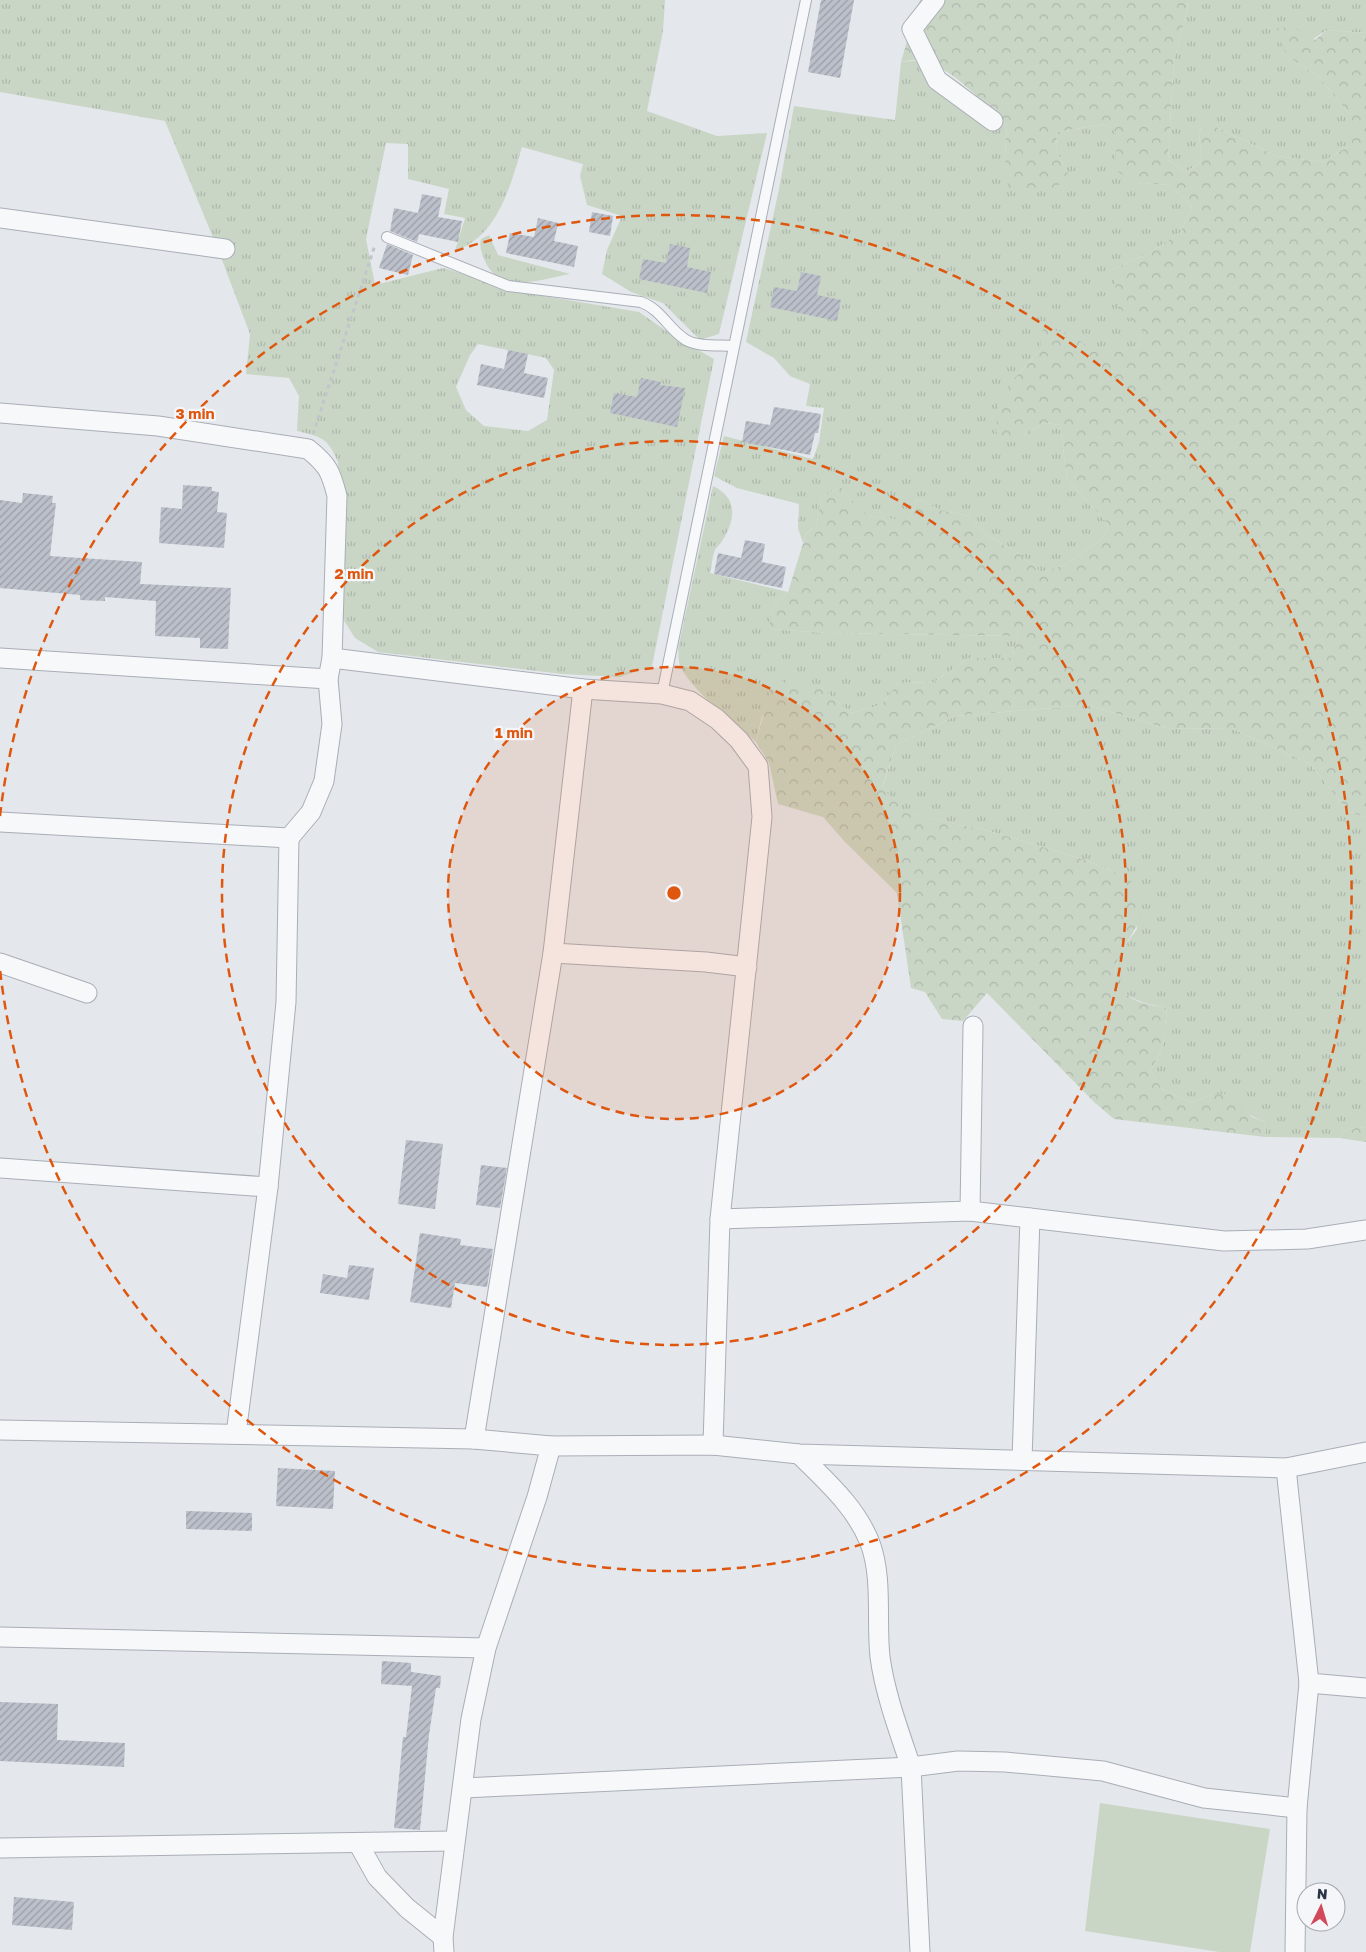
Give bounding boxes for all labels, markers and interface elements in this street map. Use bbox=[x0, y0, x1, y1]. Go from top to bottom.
text: 3 min bbox=[175, 404, 215, 422]
text: 2 min bbox=[334, 564, 374, 582]
text: 1 min bbox=[495, 723, 533, 741]
centre of rings bbox=[665, 884, 683, 902]
north arrow bbox=[1296, 1882, 1346, 1932]
text: N bbox=[1316, 1885, 1328, 1902]

